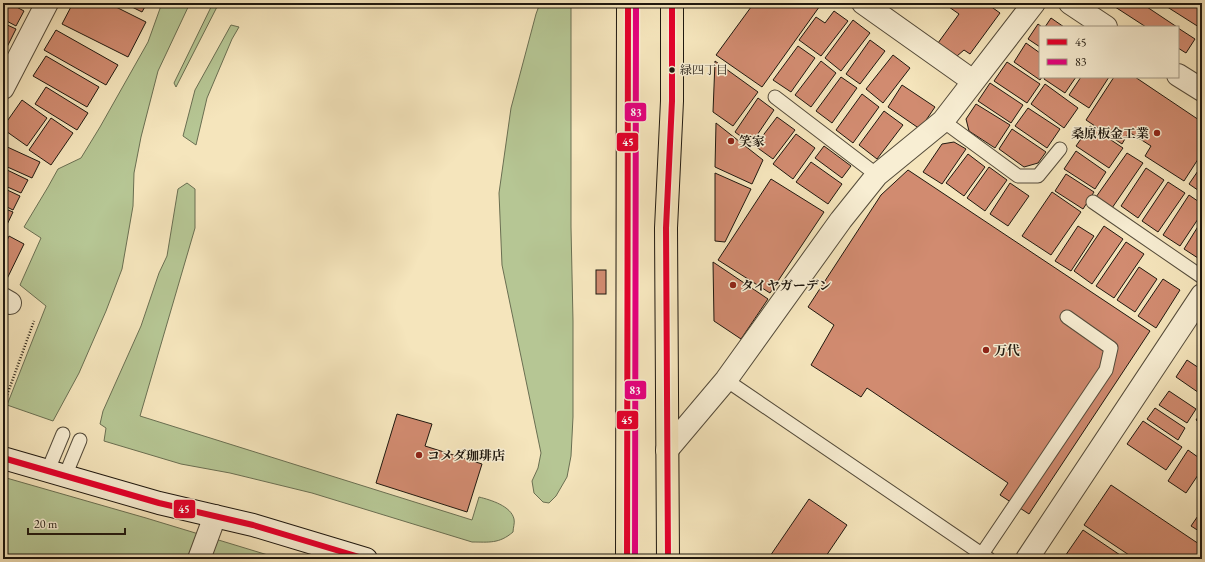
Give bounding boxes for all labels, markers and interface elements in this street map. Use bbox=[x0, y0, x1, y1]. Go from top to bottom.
legend bbox=[1039, 26, 1179, 78]
text: 45 bbox=[1075, 34, 1087, 50]
text: 83 bbox=[1075, 54, 1087, 70]
place label: 緑四丁目 bbox=[680, 62, 728, 78]
marker: 緑四丁目 bbox=[667, 65, 677, 75]
line badge: 83 bbox=[624, 102, 647, 122]
text: 83 bbox=[630, 105, 642, 119]
place label: 桑原板金工業 bbox=[1071, 125, 1149, 142]
marker: 桑原板金工業 bbox=[1152, 128, 1162, 138]
line badge: 45 bbox=[616, 132, 639, 152]
place label: 笑家 bbox=[739, 133, 765, 150]
text: 45 bbox=[622, 135, 634, 149]
marker: 笑家 bbox=[726, 136, 736, 146]
place label: タイヤガーデン bbox=[741, 277, 831, 294]
marker: タイヤガーデン bbox=[728, 280, 738, 290]
place label: 万代 bbox=[994, 342, 1020, 359]
marker: 万代 bbox=[981, 345, 991, 355]
line badge: 83 bbox=[624, 380, 647, 400]
text: 83 bbox=[629, 383, 641, 397]
line badge: 45 bbox=[616, 410, 639, 430]
text: 45 bbox=[621, 413, 633, 427]
place label: コメダ珈琲店 bbox=[427, 447, 505, 464]
marker: コメダ珈琲店 bbox=[414, 450, 424, 460]
line badge: 45 bbox=[173, 499, 196, 519]
text: 45 bbox=[178, 502, 190, 516]
scale bar bbox=[28, 510, 125, 536]
text: 20 m bbox=[34, 516, 58, 532]

